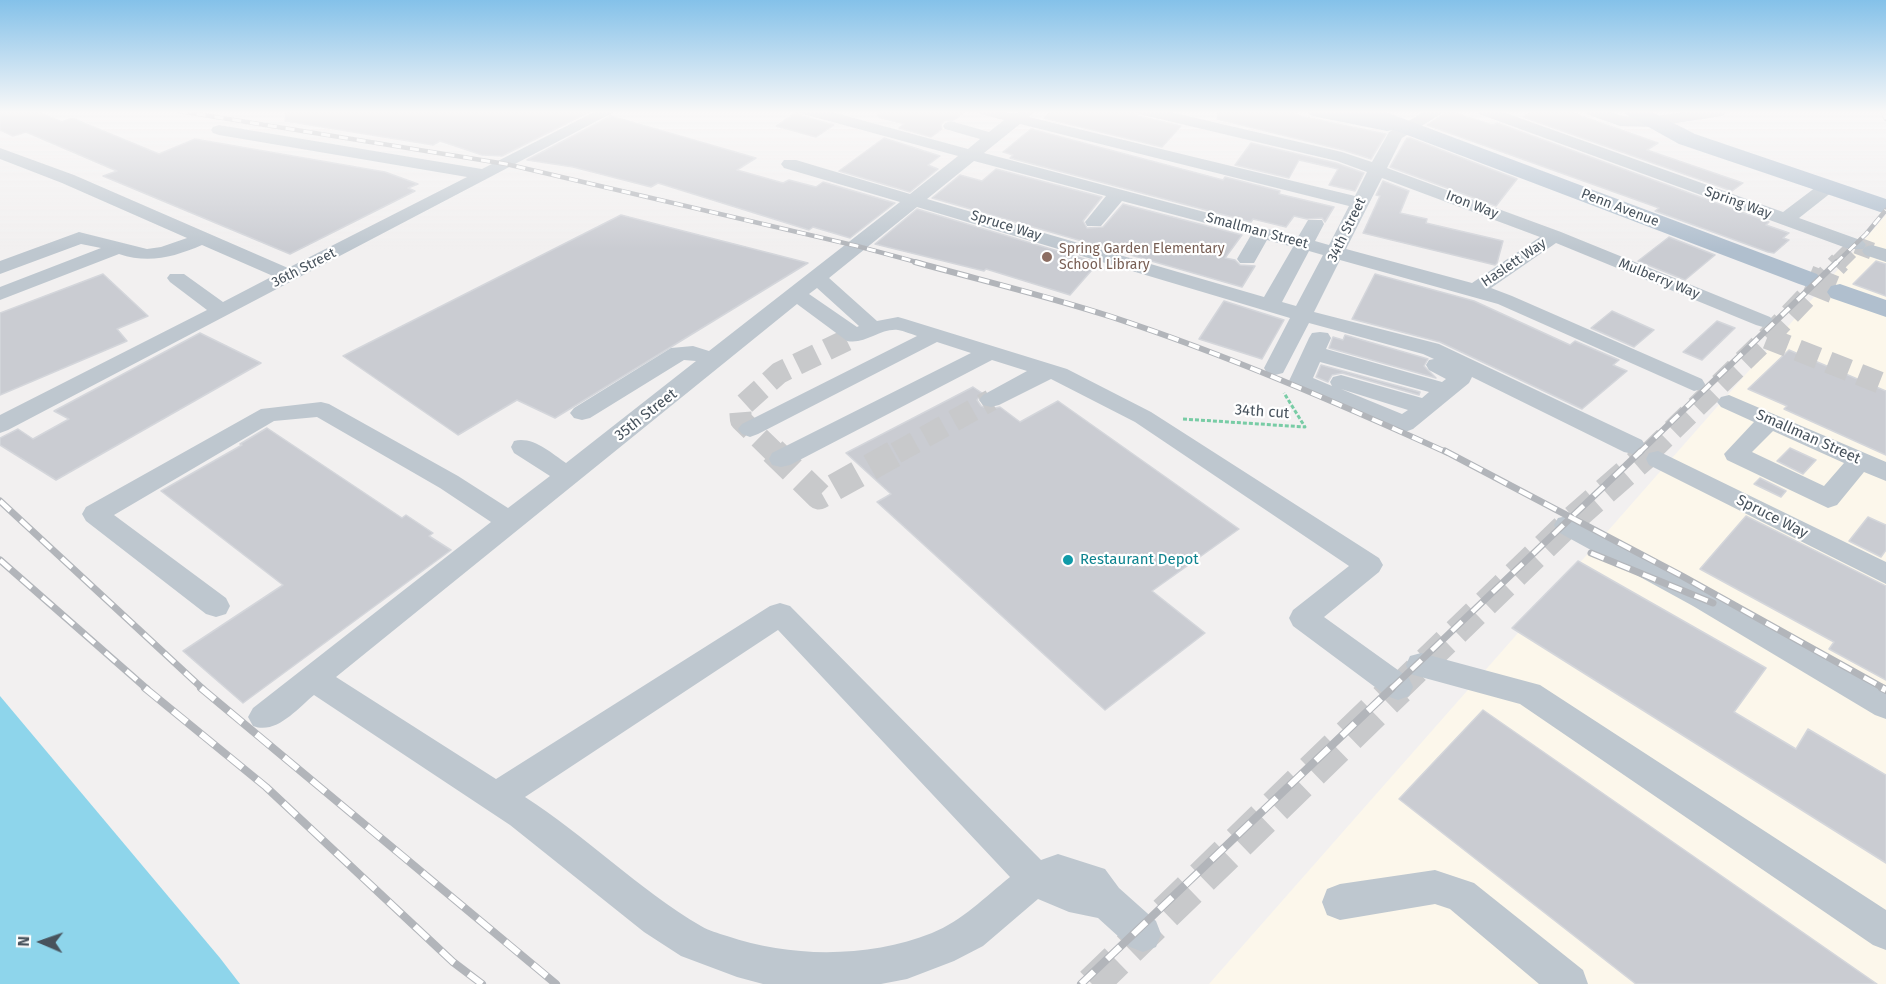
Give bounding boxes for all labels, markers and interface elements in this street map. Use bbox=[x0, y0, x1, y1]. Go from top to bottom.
street label: Spring Way bbox=[1702, 183, 1774, 223]
street label: Penn Avenue bbox=[1579, 185, 1661, 231]
street label: Iron Way bbox=[1443, 187, 1501, 223]
street label: 34th Street bbox=[1324, 195, 1370, 265]
street label: Spruce Way bbox=[969, 207, 1043, 245]
street label: Smallman Street bbox=[1204, 209, 1310, 253]
street label: Haslett Way bbox=[1478, 235, 1550, 291]
place label: Spring Garden Elementary School Library bbox=[1059, 241, 1225, 274]
street label: 36th Street bbox=[269, 245, 339, 291]
marker: Spring Garden Elementary School Library bbox=[1040, 250, 1054, 264]
street label: Mulberry Way bbox=[1616, 255, 1702, 303]
street label: 35th Street bbox=[611, 385, 681, 445]
street label: 34th cut bbox=[1234, 401, 1290, 423]
street label: Smallman Street bbox=[1753, 406, 1863, 468]
street label: Spruce Way bbox=[1733, 491, 1811, 543]
place label: Restaurant Depot bbox=[1080, 551, 1199, 569]
marker: Restaurant Depot bbox=[1061, 553, 1075, 567]
north arrow bbox=[12, 912, 72, 972]
text: N bbox=[14, 936, 33, 947]

